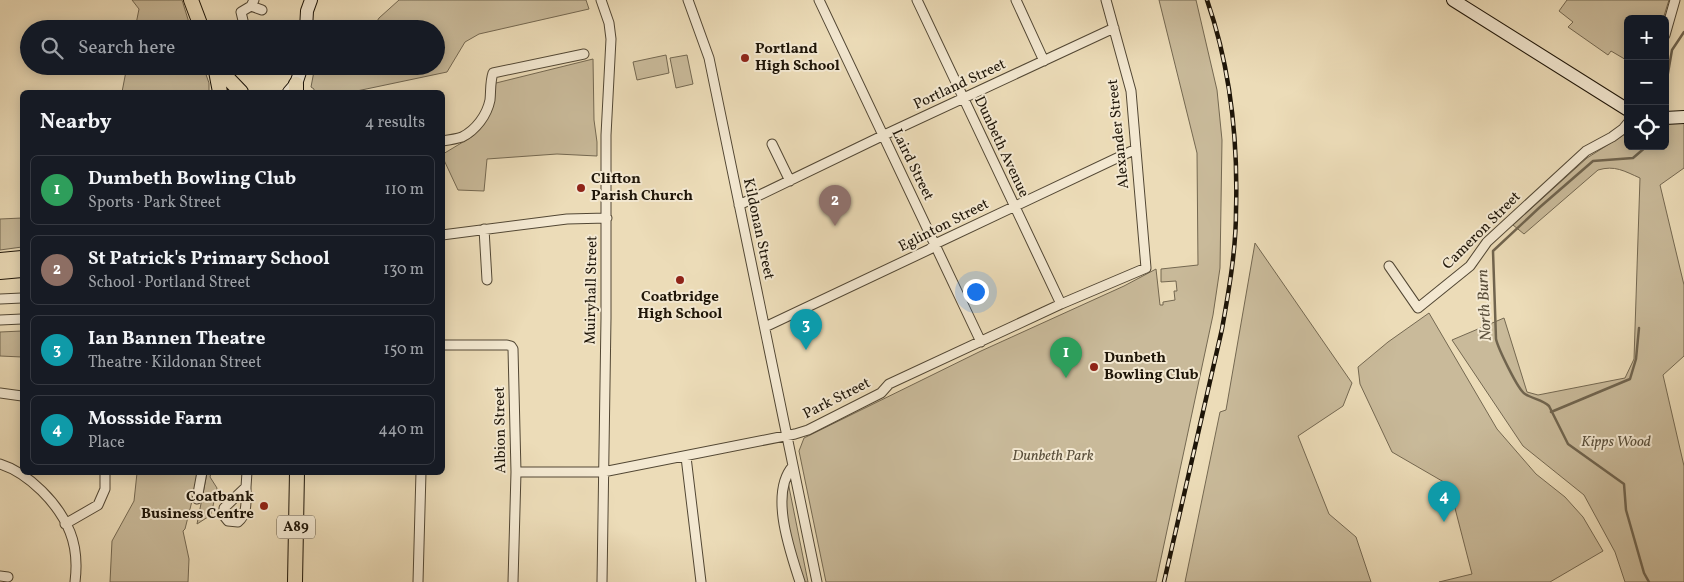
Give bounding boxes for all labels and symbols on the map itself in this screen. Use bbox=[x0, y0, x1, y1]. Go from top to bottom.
place label: Portland High School bbox=[755, 39, 840, 77]
marker: Portland High School bbox=[739, 52, 751, 64]
street label: Portland Street bbox=[910, 54, 1010, 116]
street label: Alexander Street bbox=[1103, 78, 1135, 190]
street label: Dunbeth Avenue bbox=[968, 93, 1034, 201]
street label: Laird Street bbox=[886, 126, 938, 204]
place label: Clifton Parish Church bbox=[591, 169, 693, 207]
street label: Kildonan Street bbox=[737, 176, 779, 282]
marker: Clifton Parish Church bbox=[575, 182, 587, 194]
pin: 2 bbox=[819, 185, 851, 226]
street label: Cameron Street bbox=[1438, 187, 1526, 275]
street label: Eglinton Street bbox=[895, 194, 993, 258]
street label: Muiryhall Street bbox=[581, 235, 603, 345]
water label: North Burn bbox=[1472, 269, 1498, 341]
marker: Coatbridge High School bbox=[674, 274, 686, 286]
your location bbox=[963, 279, 989, 305]
place label: Coatbridge High School bbox=[638, 287, 722, 325]
pin: 3 bbox=[790, 309, 822, 350]
pin: 1 bbox=[1050, 337, 1082, 378]
place label: Dunbeth Bowling Club bbox=[1104, 348, 1199, 386]
marker: Dunbeth Bowling Club bbox=[1088, 361, 1100, 373]
street label: Park Street bbox=[800, 373, 874, 425]
street label: Albion Street bbox=[490, 386, 512, 474]
park label: Kipps Wood bbox=[1581, 432, 1651, 453]
park label: Dunbeth Park bbox=[1012, 446, 1094, 467]
pin: 4 bbox=[1428, 481, 1460, 522]
place label: Coatbank Business Centre bbox=[141, 487, 254, 525]
marker: Coatbank Business Centre bbox=[258, 500, 270, 512]
road number: A89 bbox=[277, 516, 315, 538]

